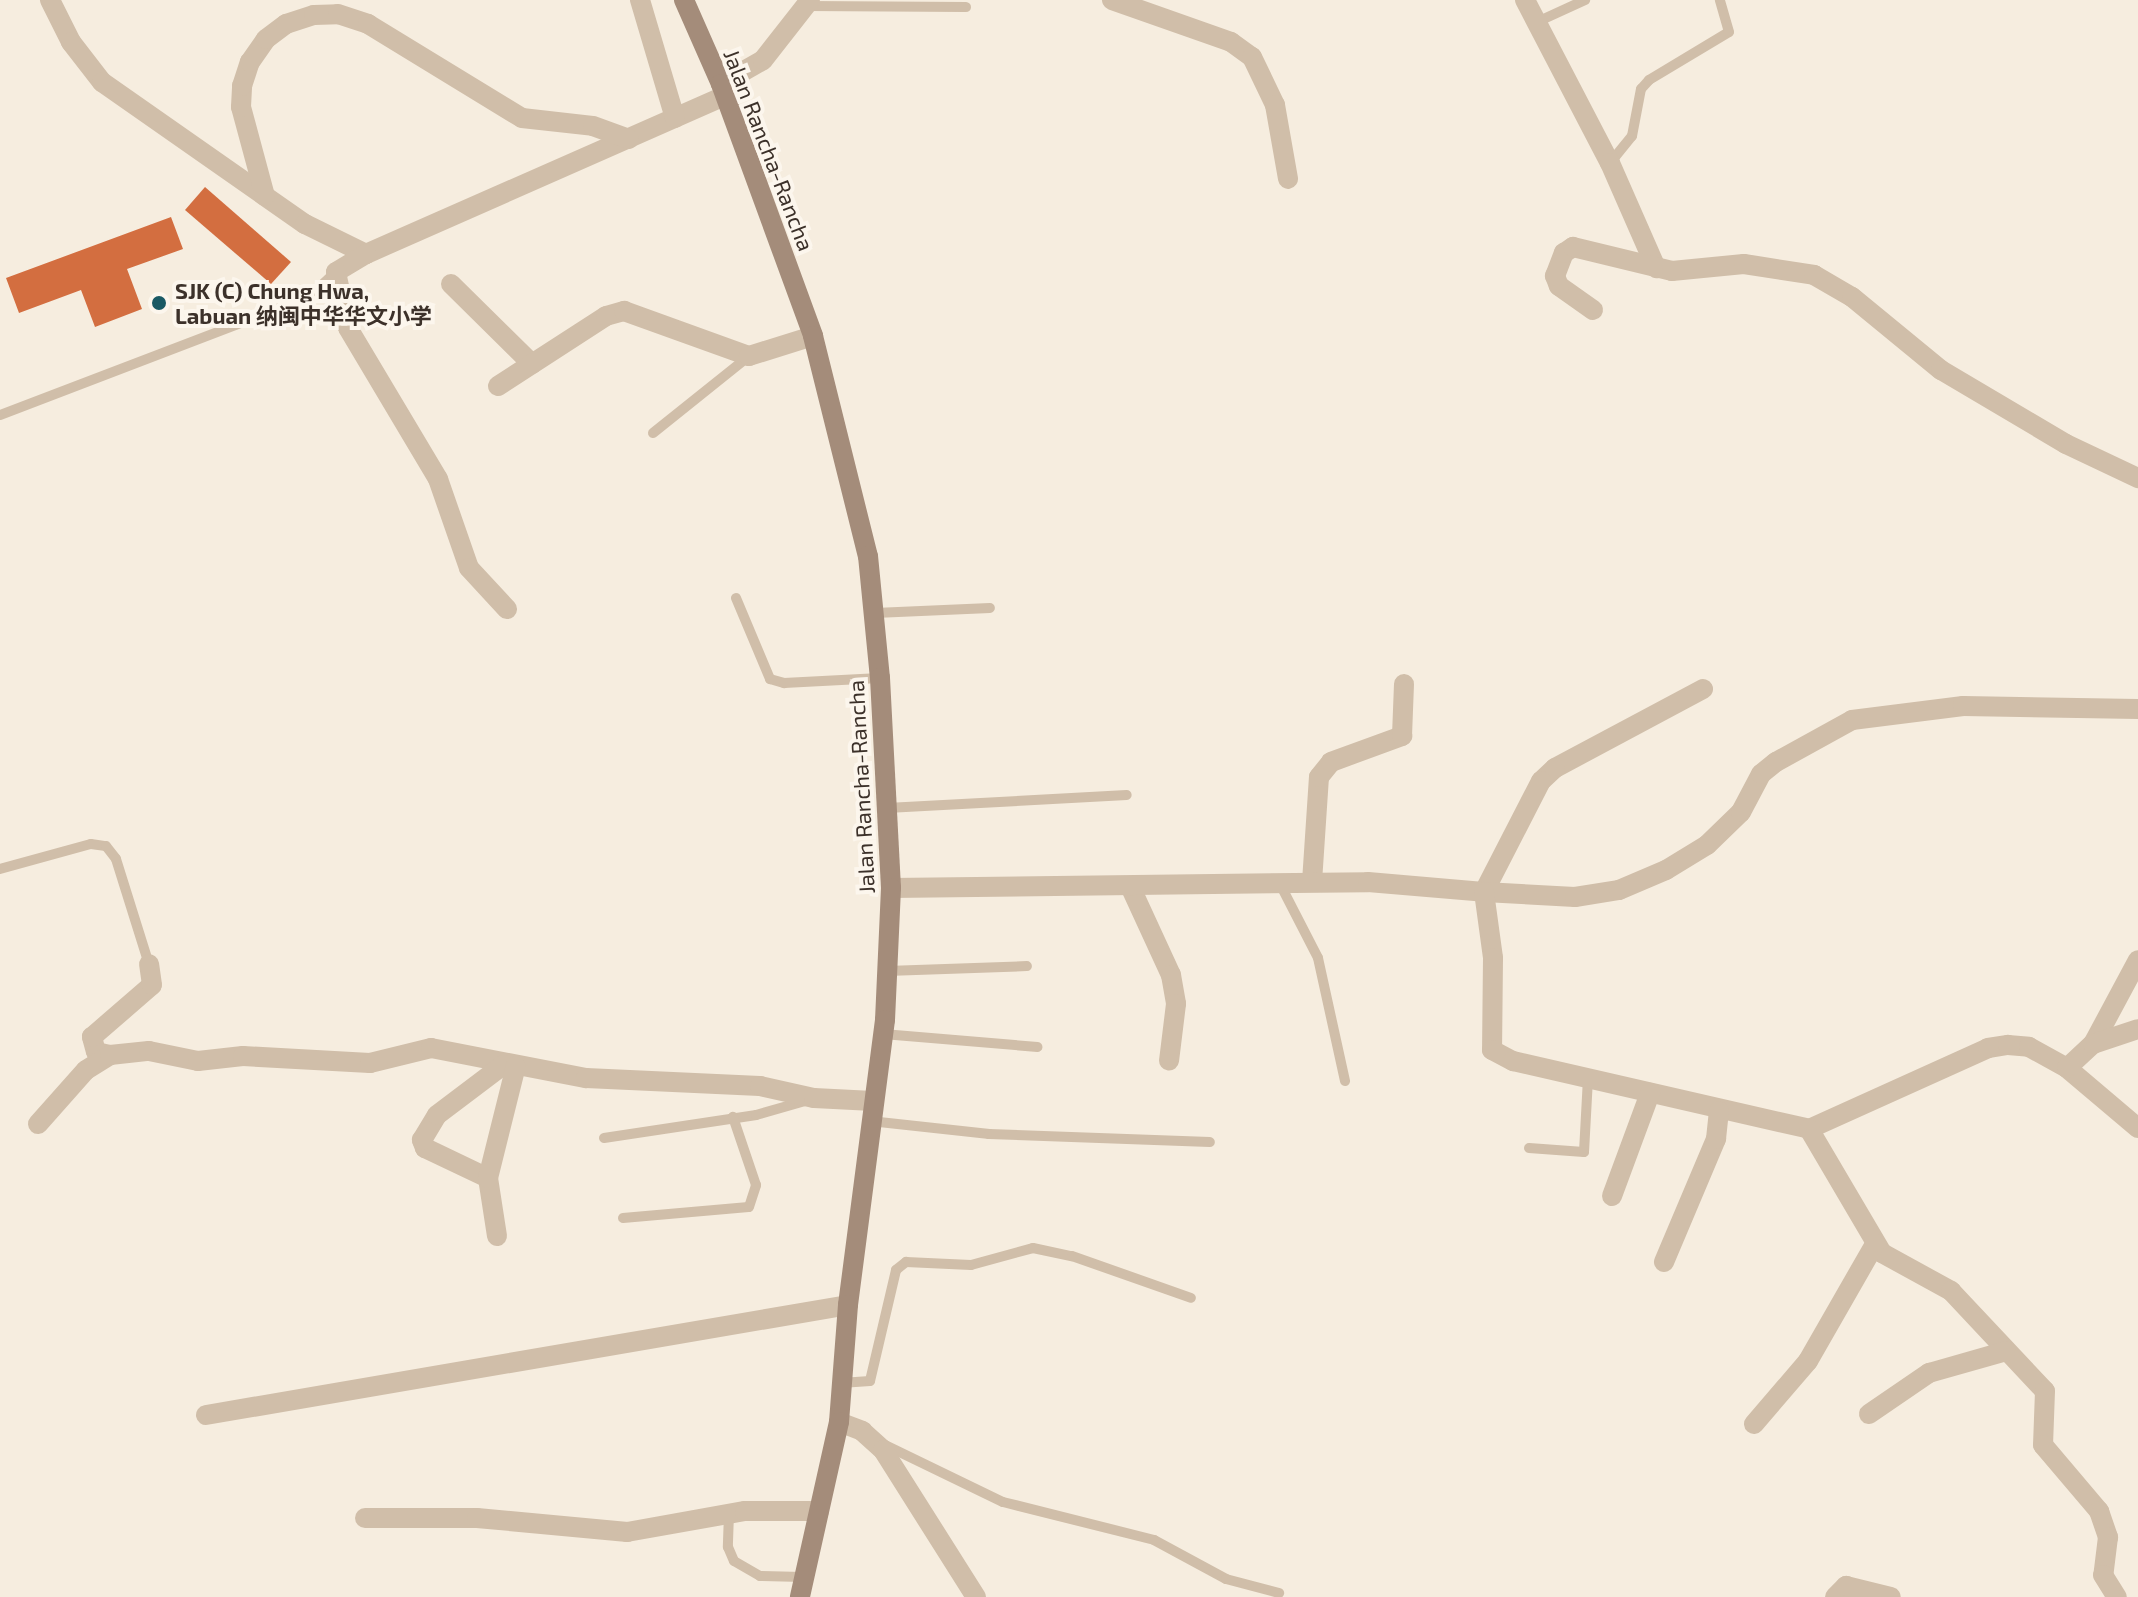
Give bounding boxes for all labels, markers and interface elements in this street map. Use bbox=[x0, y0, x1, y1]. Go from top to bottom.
street label: Jalan Rancha-Rancha bbox=[718, 45, 820, 255]
place label: SJK (C) Chung Hwa, Labuan 纳闽中华华文小学 bbox=[175, 277, 432, 328]
marker: SJK (C) Chung Hwa, Labuan 纳闽中华华文小学 bbox=[150, 294, 168, 312]
street label: Jalan Rancha-Rancha bbox=[842, 680, 880, 894]

